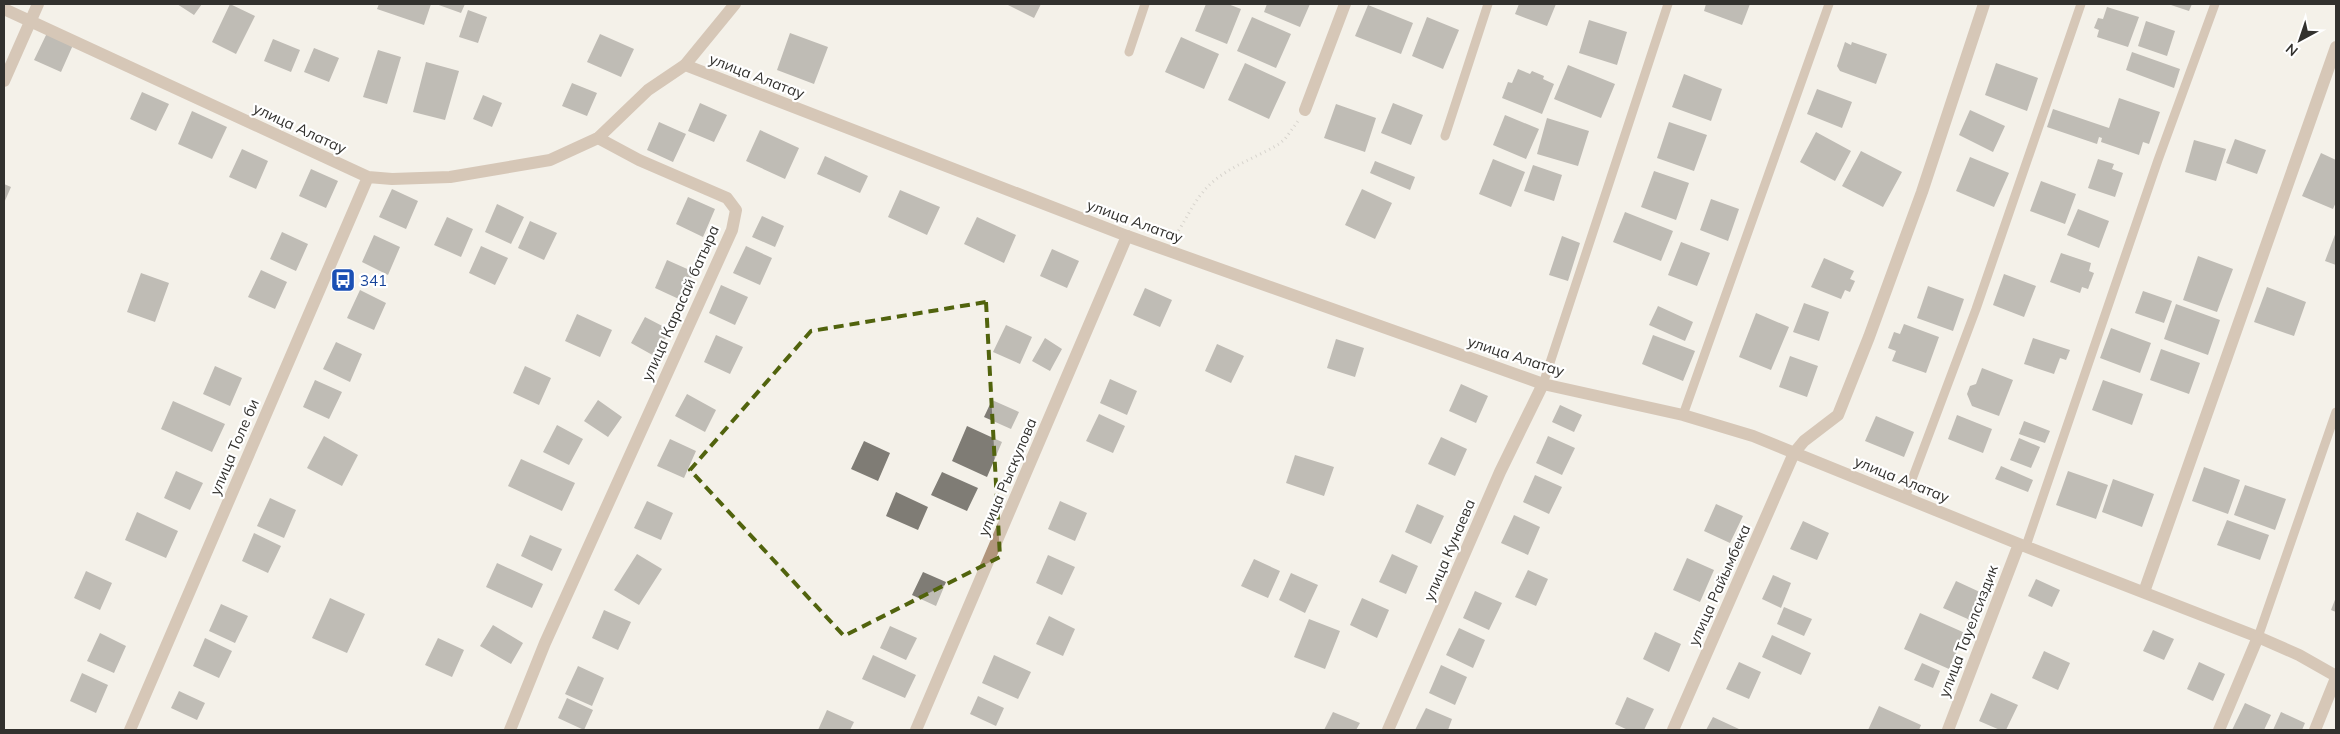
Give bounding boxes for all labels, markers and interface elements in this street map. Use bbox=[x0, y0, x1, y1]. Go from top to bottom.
north arrow bbox=[2275, 15, 2325, 65]
text: N bbox=[2282, 40, 2301, 60]
street label: улица Алатау bbox=[707, 49, 807, 103]
street label: улица Алатау bbox=[250, 98, 350, 158]
street label: улица Алатау bbox=[1084, 195, 1186, 247]
street label: улица Карасай батыра bbox=[637, 222, 723, 384]
bus stop icon: 341 bbox=[330, 267, 356, 293]
place label: 341 bbox=[360, 271, 387, 290]
street label: улица Алатау bbox=[1465, 331, 1567, 381]
street label: улица Толе би bbox=[205, 396, 263, 498]
street label: улица Рыскулова bbox=[973, 415, 1041, 539]
street label: улица Алатау bbox=[1852, 451, 1952, 507]
street label: улица Кунаева bbox=[1419, 496, 1479, 604]
street label: улица Райымбека bbox=[1684, 521, 1754, 649]
street label: улица Тауелсиздик bbox=[1934, 561, 2002, 700]

